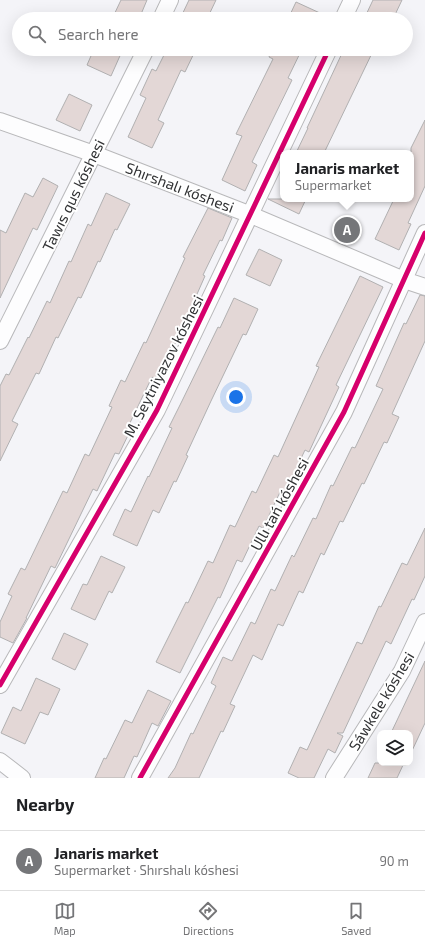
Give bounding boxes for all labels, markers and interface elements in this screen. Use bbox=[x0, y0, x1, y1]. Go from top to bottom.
search box bbox=[12, 12, 413, 56]
icon: search bbox=[26, 23, 48, 45]
text: Search here bbox=[58, 25, 139, 43]
street label: Tawıs qus kóshesi bbox=[38, 136, 108, 254]
popup bbox=[280, 150, 414, 202]
street label: Shırshalı kóshesi bbox=[123, 158, 237, 216]
text: Janaris market bbox=[295, 159, 399, 177]
text: Supermarket bbox=[295, 177, 371, 193]
pin: A bbox=[334, 215, 360, 245]
street label: M. Seytniyazov kóshesi bbox=[119, 292, 207, 440]
your location bbox=[226, 387, 246, 407]
street label: Ullı tań kóshesi bbox=[246, 454, 312, 554]
street label: Sáwkele kóshesi bbox=[344, 648, 418, 754]
map controls bbox=[377, 730, 413, 766]
button: layers bbox=[377, 730, 413, 766]
text: Nearby bbox=[16, 794, 74, 814]
text: Janaris market bbox=[54, 844, 158, 862]
text: A bbox=[25, 853, 33, 869]
text: 90 m bbox=[379, 853, 409, 869]
text: Supermarket · Shırshalı kóshesi bbox=[54, 862, 239, 878]
tab: Map bbox=[54, 900, 76, 937]
tab: Directions bbox=[183, 900, 234, 937]
tab: Saved bbox=[341, 900, 371, 937]

